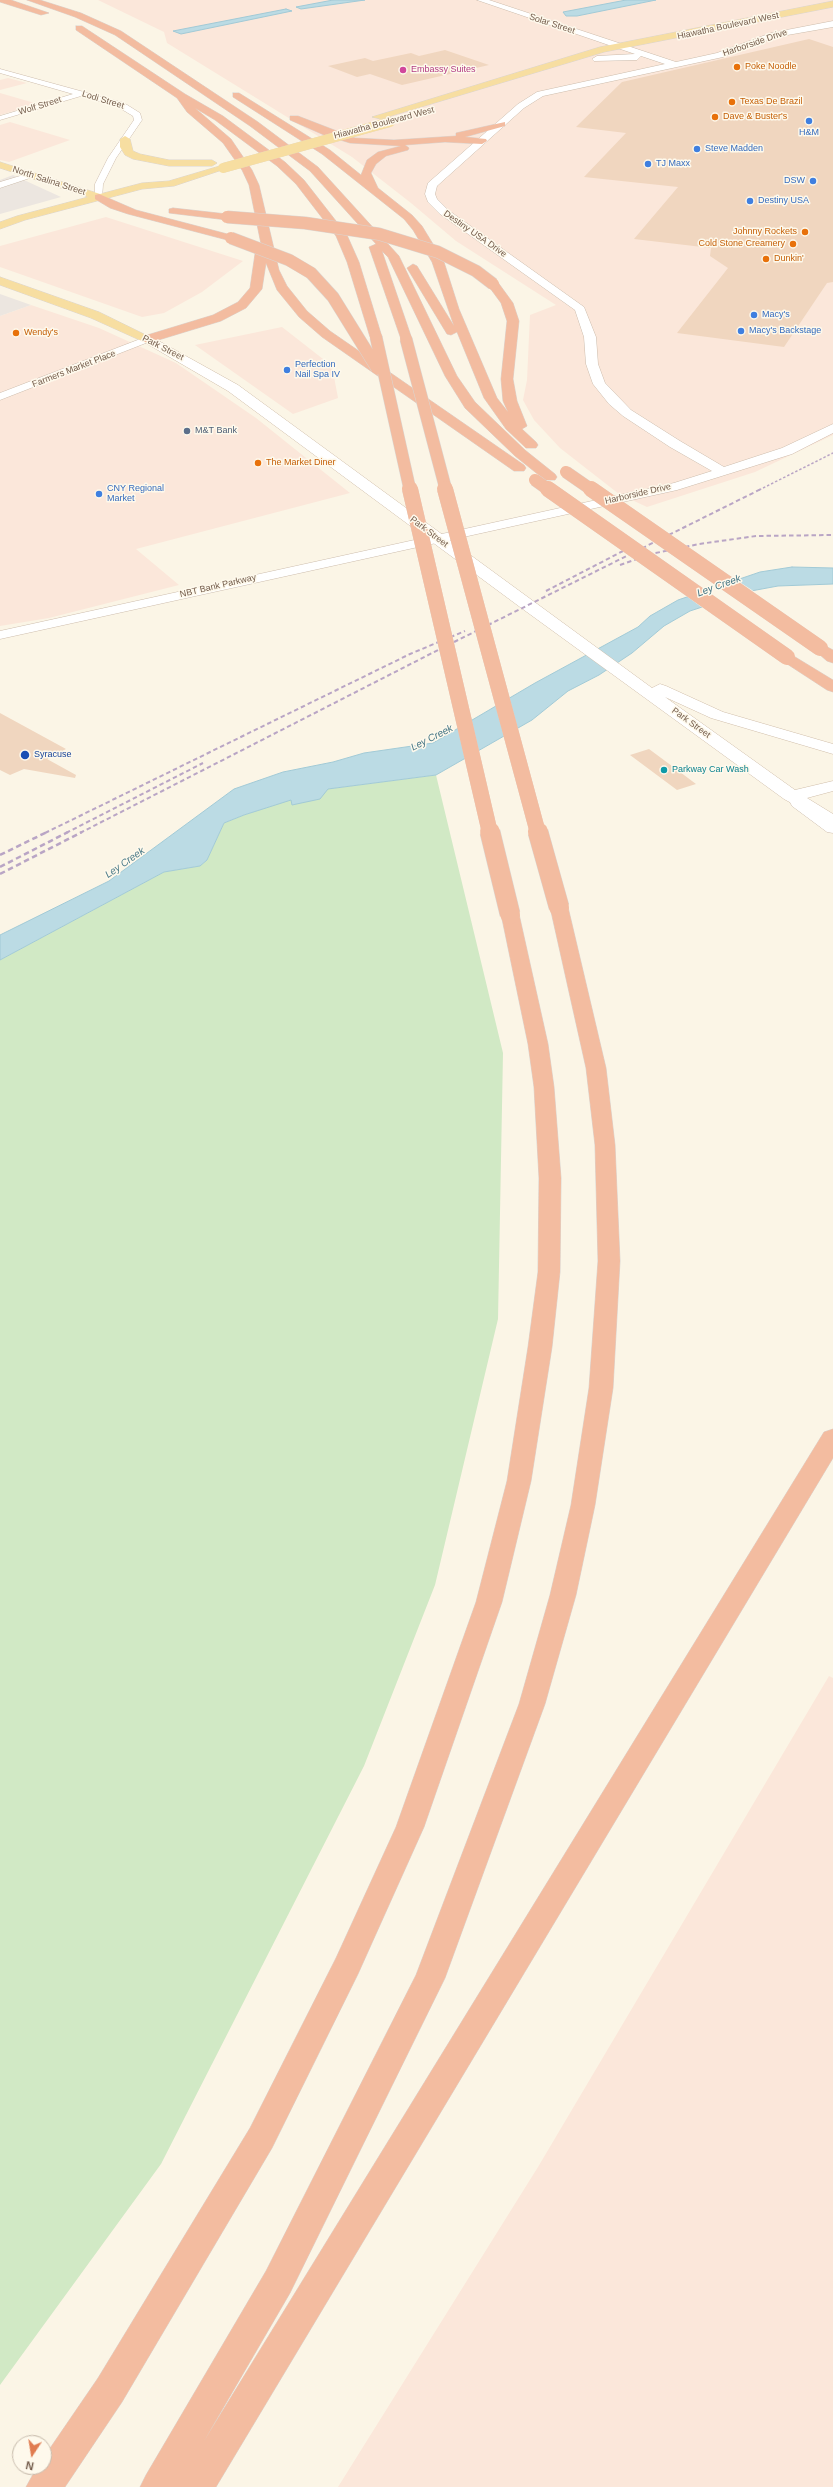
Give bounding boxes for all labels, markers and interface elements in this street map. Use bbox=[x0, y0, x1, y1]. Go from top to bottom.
street label: Hiawatha Boulevard West bbox=[676, 10, 780, 42]
street label: Solar Street bbox=[528, 12, 576, 36]
street label: Harborside Drive bbox=[721, 27, 789, 59]
marker: Poke Noodle bbox=[732, 62, 742, 72]
place label: Poke Noodle bbox=[745, 62, 797, 72]
marker: Embassy Suites bbox=[398, 65, 408, 75]
place label: Embassy Suites bbox=[411, 65, 476, 75]
street label: Lodi Street bbox=[81, 88, 125, 112]
street label: Wolf Street bbox=[17, 94, 63, 118]
marker: Texas De Brazil bbox=[727, 97, 737, 107]
place label: Texas De Brazil bbox=[740, 97, 803, 107]
street label: Hiawatha Boulevard West bbox=[333, 104, 435, 142]
marker: Dave & Buster's bbox=[710, 112, 720, 122]
place label: Dave & Buster's bbox=[723, 112, 787, 122]
marker: H&M bbox=[804, 116, 814, 126]
place label: H&M bbox=[799, 128, 819, 138]
marker: Steve Madden bbox=[692, 144, 702, 154]
place label: Steve Madden bbox=[705, 144, 763, 154]
marker: TJ Maxx bbox=[643, 159, 653, 169]
place label: TJ Maxx bbox=[656, 159, 690, 169]
street label: North Salina Street bbox=[11, 164, 87, 198]
place label: DSW bbox=[784, 176, 805, 186]
marker: DSW bbox=[808, 176, 818, 186]
marker: Destiny USA bbox=[745, 196, 755, 206]
place label: Destiny USA bbox=[758, 196, 809, 206]
street label: Destiny USA Drive bbox=[441, 208, 509, 260]
place label: Johnny Rockets bbox=[733, 227, 797, 237]
marker: Johnny Rockets bbox=[800, 227, 810, 237]
place label: Cold Stone Creamery bbox=[698, 239, 785, 249]
marker: Cold Stone Creamery bbox=[788, 239, 798, 249]
marker: Dunkin' bbox=[761, 254, 771, 264]
place label: Dunkin' bbox=[774, 254, 804, 264]
marker: Macy's bbox=[749, 310, 759, 320]
place label: Macy's bbox=[762, 310, 790, 320]
marker: Macy's Backstage bbox=[736, 326, 746, 336]
place label: Macy's Backstage bbox=[749, 326, 821, 336]
marker: Wendy's bbox=[11, 328, 21, 338]
place label: Wendy's bbox=[24, 328, 58, 338]
street label: Park Street bbox=[140, 333, 186, 363]
street label: Farmers Market Place bbox=[31, 348, 117, 390]
place label: Perfection Nail Spa IV bbox=[295, 360, 340, 381]
marker: Perfection Nail Spa IV bbox=[282, 365, 292, 375]
marker: M&T Bank bbox=[182, 426, 192, 436]
place label: M&T Bank bbox=[195, 426, 237, 436]
marker: The Market Diner bbox=[253, 458, 263, 468]
place label: The Market Diner bbox=[266, 458, 336, 468]
street label: Harborside Drive bbox=[604, 481, 672, 507]
place label: CNY Regional Market bbox=[107, 484, 164, 505]
marker: CNY Regional Market bbox=[94, 489, 104, 499]
street label: Park Street bbox=[408, 514, 450, 550]
street label: NBT Bank Parkway bbox=[179, 572, 257, 600]
water label: Ley Creek bbox=[696, 573, 742, 599]
street label: Park Street bbox=[670, 705, 712, 741]
water label: Ley Creek bbox=[409, 722, 455, 754]
marker: Syracuse bbox=[19, 749, 31, 761]
place label: Syracuse bbox=[34, 750, 72, 760]
marker: Parkway Car Wash bbox=[659, 765, 669, 775]
place label: Parkway Car Wash bbox=[672, 765, 749, 775]
water label: Ley Creek bbox=[103, 845, 147, 881]
north arrow bbox=[12, 2435, 52, 2475]
text: N bbox=[25, 2459, 35, 2472]

